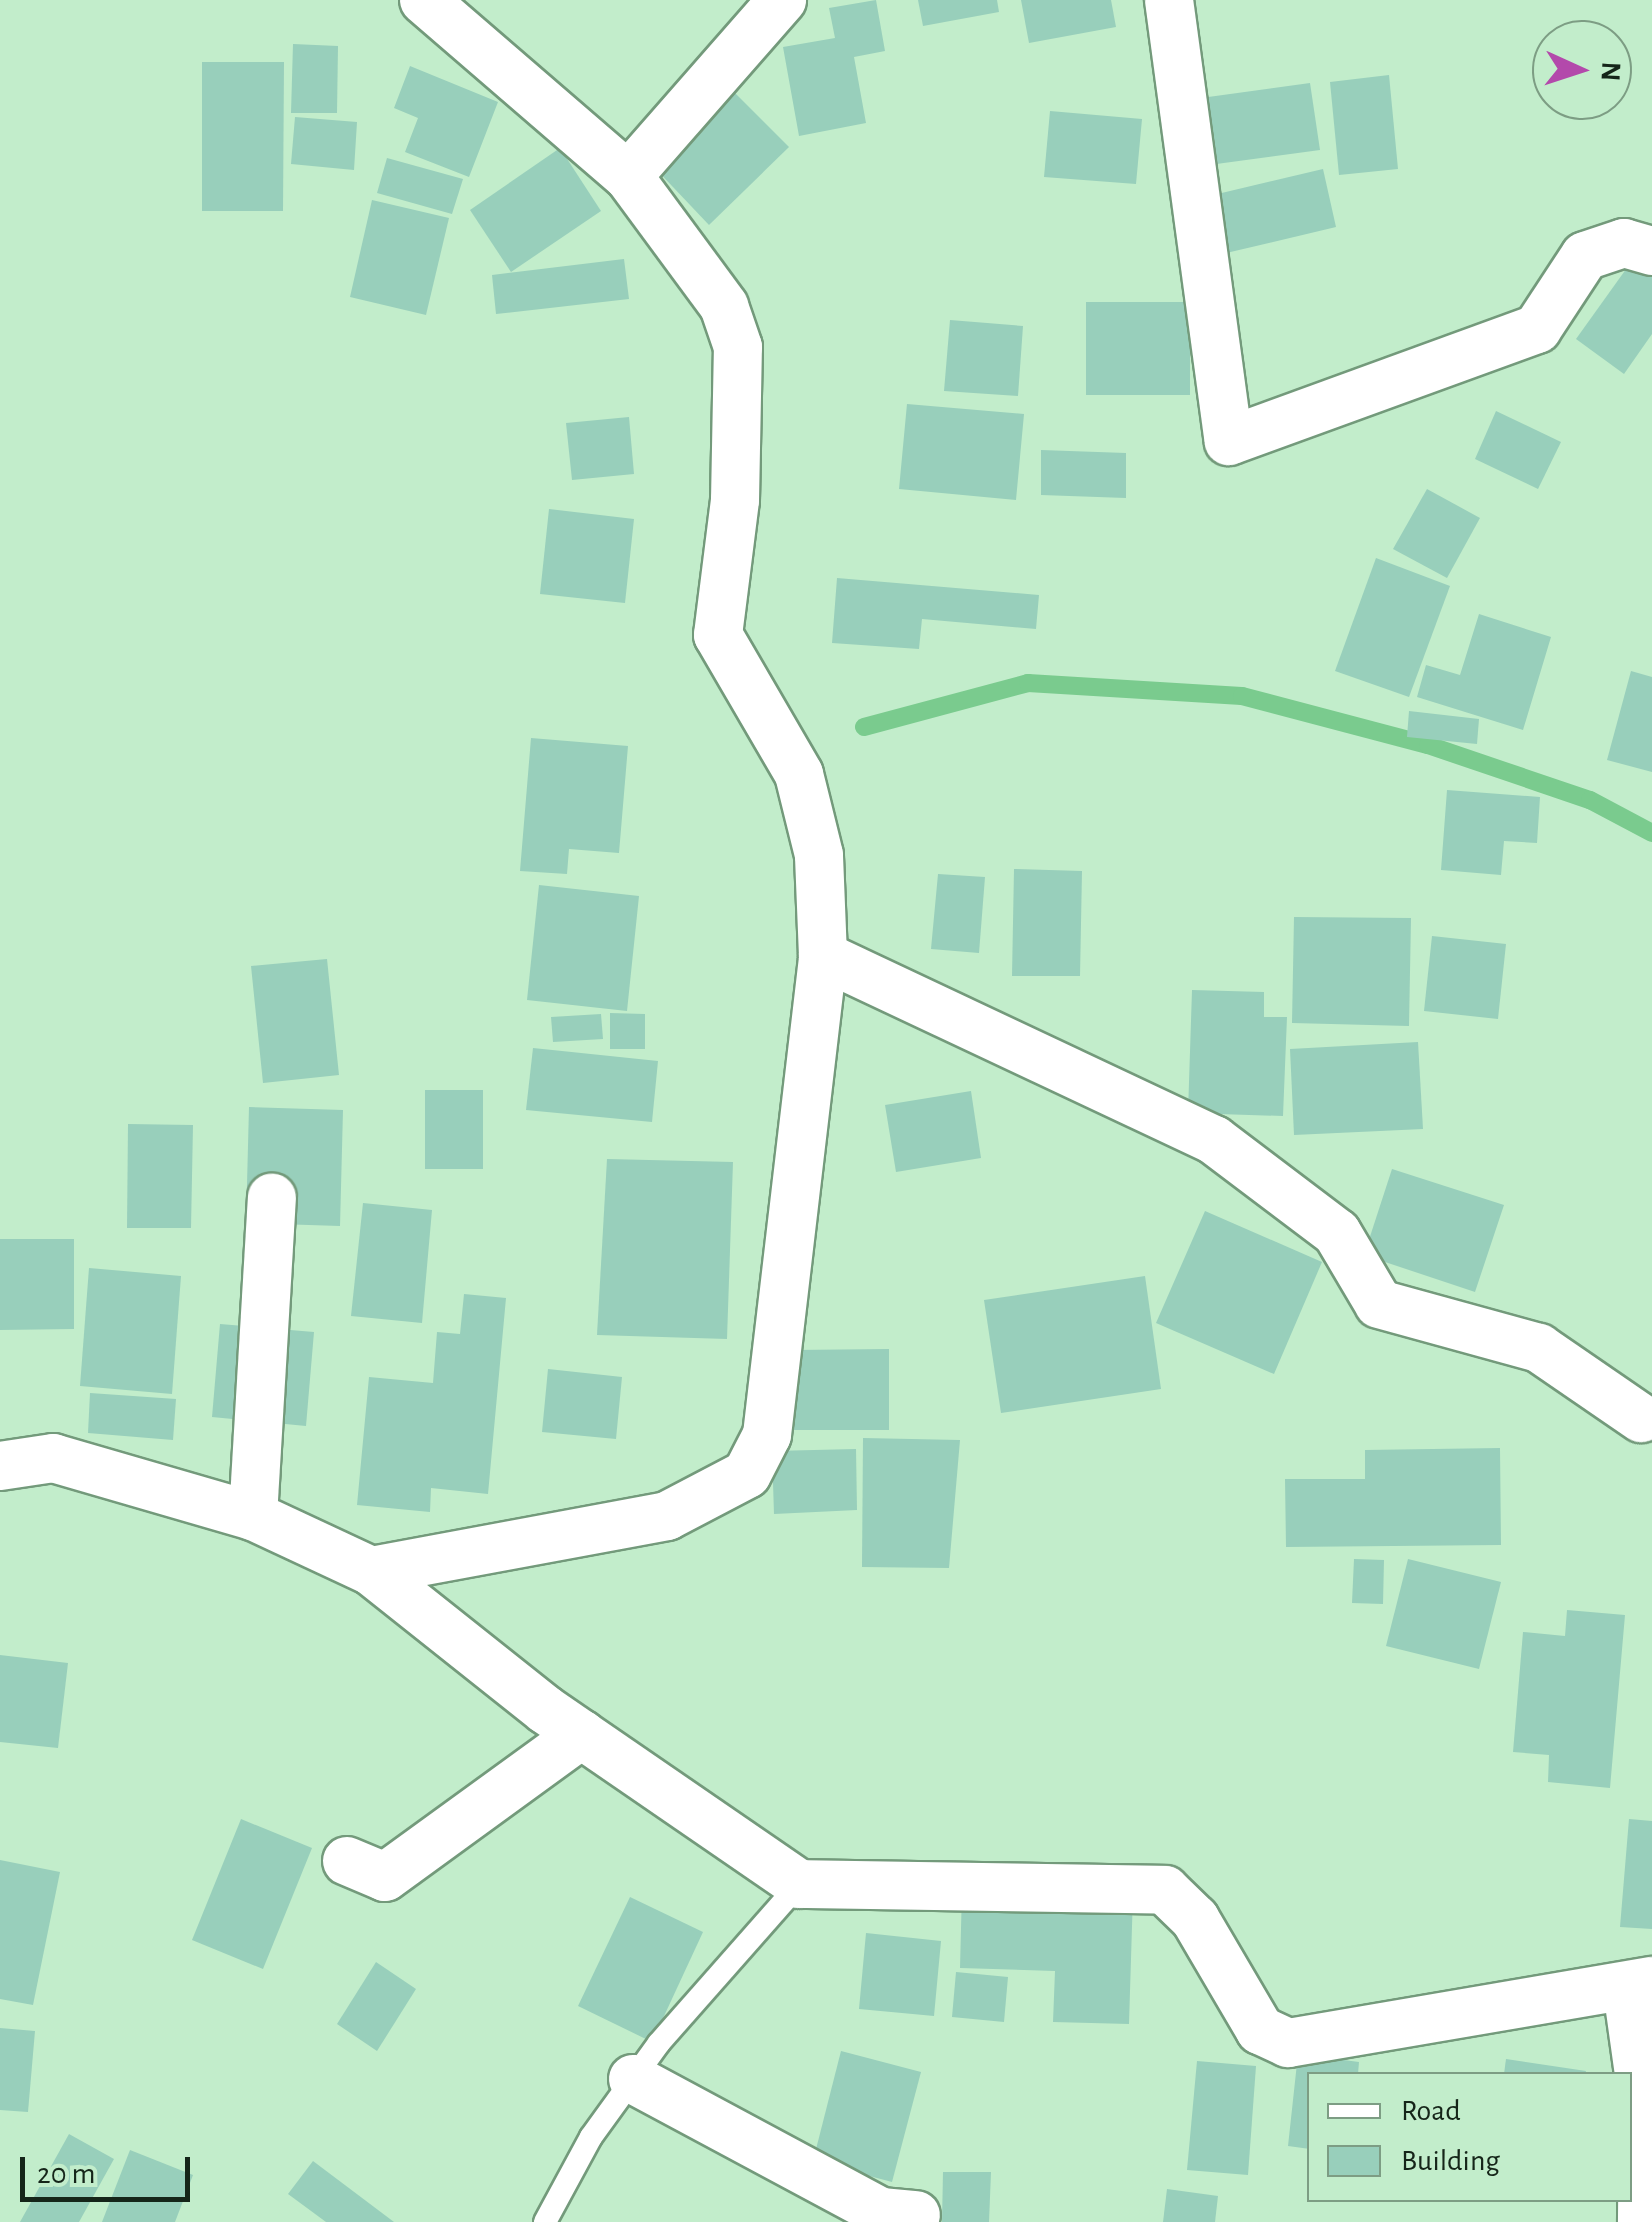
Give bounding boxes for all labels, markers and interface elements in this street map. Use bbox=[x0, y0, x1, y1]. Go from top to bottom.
north arrow bbox=[1532, 20, 1632, 120]
text: N bbox=[1595, 61, 1624, 82]
legend bbox=[1307, 2072, 1632, 2202]
text: Road bbox=[1401, 2096, 1461, 2126]
scale bar bbox=[25, 2137, 195, 2199]
text: Building bbox=[1401, 2146, 1500, 2176]
text: 20 m bbox=[37, 2159, 95, 2189]

